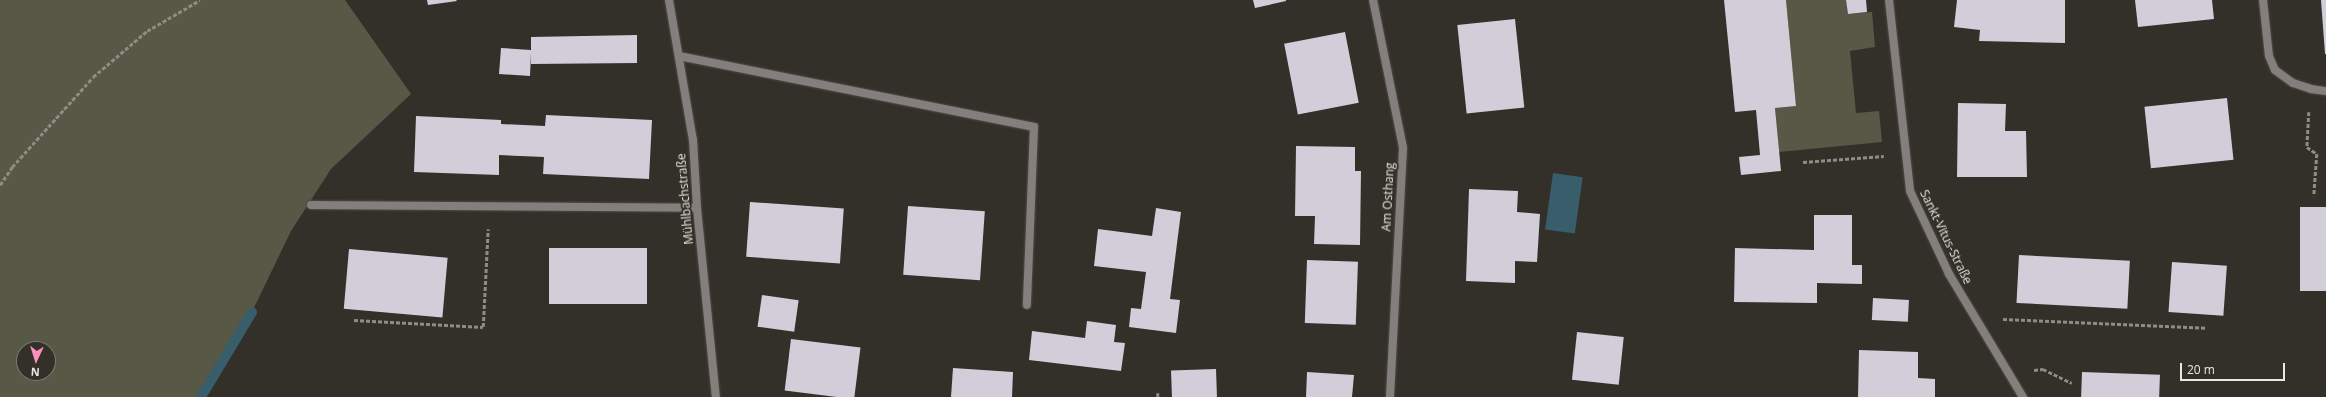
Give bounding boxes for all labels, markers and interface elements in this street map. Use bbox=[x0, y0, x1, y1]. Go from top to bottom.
street label: Mühlbachstraße bbox=[674, 153, 696, 245]
street label: Am Osthang bbox=[1379, 162, 1397, 232]
street label: Sankt-Vitus-Straße bbox=[1917, 188, 1975, 286]
north arrow bbox=[16, 341, 56, 381]
scale bar bbox=[2182, 355, 2287, 381]
text: 20 m bbox=[2187, 361, 2215, 378]
text: N bbox=[30, 365, 40, 380]

